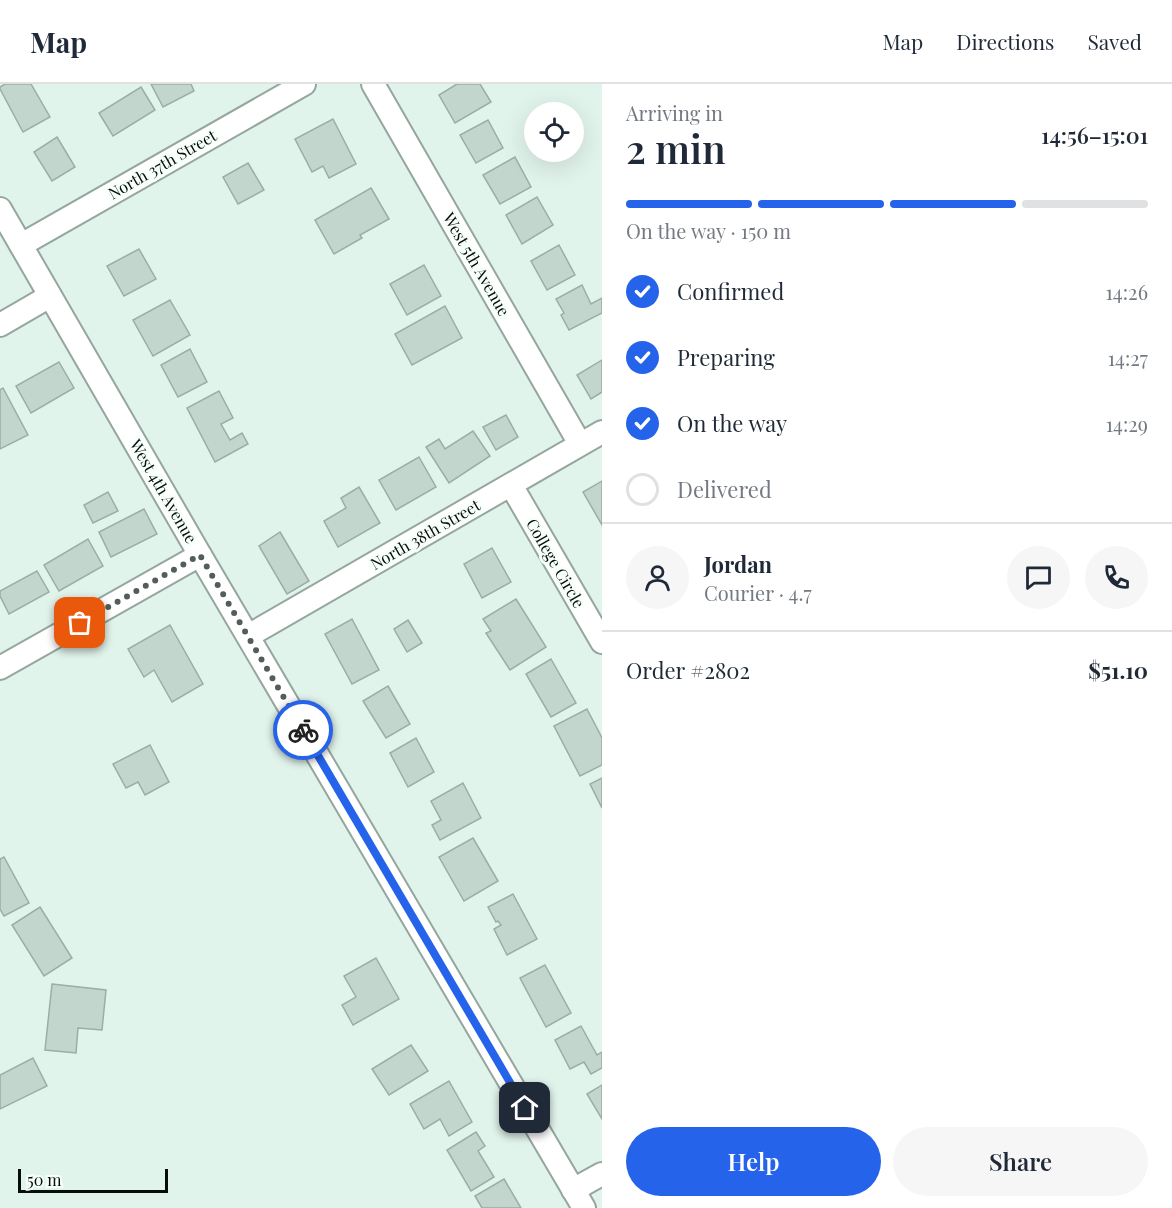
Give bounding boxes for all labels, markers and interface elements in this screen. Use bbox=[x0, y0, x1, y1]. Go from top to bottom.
text: Map bbox=[30, 23, 87, 60]
text: Map bbox=[882, 27, 923, 55]
text: Directions bbox=[956, 27, 1054, 55]
text: Saved bbox=[1087, 27, 1142, 55]
text: Arriving in bbox=[626, 99, 723, 126]
map controls bbox=[524, 102, 584, 162]
button: locate bbox=[524, 102, 584, 162]
text: 14:56–15:01 bbox=[1041, 120, 1148, 150]
text: 2 min bbox=[626, 122, 726, 174]
street label: North 37th Street bbox=[104, 124, 220, 204]
street label: West 5th Avenue bbox=[438, 208, 515, 319]
text: On the way · 150 m bbox=[626, 217, 791, 244]
icon: check bbox=[626, 275, 659, 308]
text: Confirmed bbox=[677, 276, 784, 306]
text: 14:26 bbox=[1105, 278, 1148, 305]
icon: check bbox=[626, 341, 659, 374]
text: Preparing bbox=[677, 342, 775, 372]
text: 14:27 bbox=[1108, 344, 1148, 371]
icon: check bbox=[626, 407, 659, 440]
text: On the way bbox=[677, 408, 787, 438]
text: 14:29 bbox=[1106, 410, 1148, 437]
street label: West 4th Avenue bbox=[125, 434, 202, 547]
text: Delivered bbox=[677, 474, 772, 504]
street label: North 38th Street bbox=[366, 494, 484, 574]
street label: College Circle bbox=[522, 515, 590, 611]
button: person bbox=[626, 546, 689, 609]
button: chat bbox=[1007, 546, 1070, 609]
button: phone bbox=[1085, 546, 1148, 609]
text: Jordan bbox=[704, 549, 772, 579]
text: Courier · 4.7 bbox=[704, 579, 812, 606]
pin bbox=[54, 597, 105, 648]
icon: bag bbox=[63, 606, 96, 639]
text: Order #2802 bbox=[626, 655, 750, 685]
text: $51.10 bbox=[1088, 655, 1148, 685]
courier bbox=[273, 700, 333, 760]
icon: bike bbox=[287, 714, 320, 747]
pin bbox=[499, 1082, 550, 1133]
icon: home bbox=[508, 1091, 541, 1124]
button: Help bbox=[626, 1127, 881, 1196]
button: Share bbox=[893, 1127, 1148, 1196]
scale bar bbox=[18, 1166, 168, 1194]
text: 50 m bbox=[27, 1169, 61, 1190]

